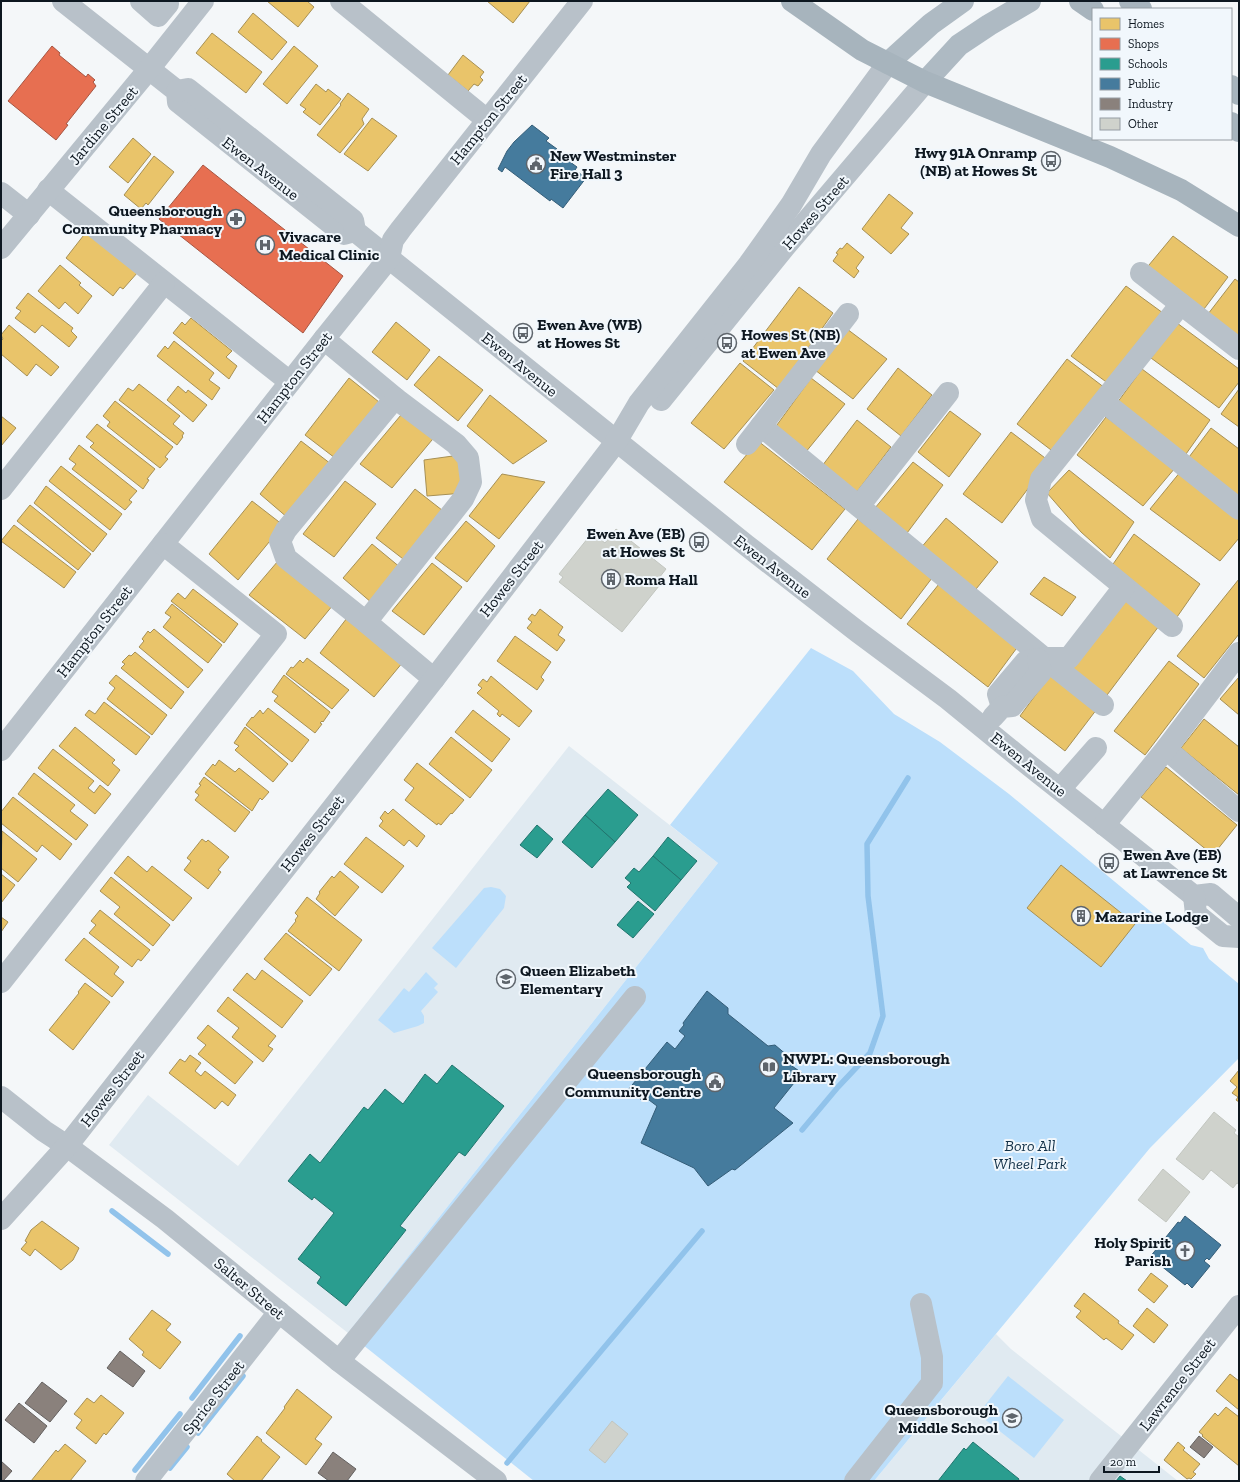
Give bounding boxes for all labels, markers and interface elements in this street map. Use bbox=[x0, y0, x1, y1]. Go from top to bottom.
legend bbox=[1092, 8, 1232, 140]
text: Homes bbox=[1128, 17, 1164, 31]
text: Shops bbox=[1128, 37, 1159, 51]
text: Schools bbox=[1128, 57, 1167, 71]
street label: Hampton Street bbox=[446, 70, 531, 169]
text: Public bbox=[1128, 77, 1161, 91]
street label: Jardine Street bbox=[65, 82, 142, 169]
text: Industry bbox=[1128, 97, 1174, 111]
text: Other bbox=[1128, 117, 1159, 131]
street label: Ewen Avenue bbox=[219, 133, 303, 204]
place label: Hwy 91A Onramp (NB) at Howes St bbox=[914, 143, 1038, 180]
place label: New Westminster Fire Hall 3 bbox=[550, 146, 677, 183]
bus stop icon: Hwy 91A Onramp (NB) at Howes St bbox=[1040, 150, 1062, 172]
public building icon: New Westminster Fire Hall 3 bbox=[525, 153, 547, 175]
street label: Howes Street bbox=[778, 171, 853, 253]
place label: Queensborough Community Pharmacy bbox=[62, 201, 223, 238]
pharmacy icon: Queensborough Community Pharmacy bbox=[225, 208, 247, 230]
place label: Vivacare Medical Clinic bbox=[279, 227, 380, 264]
hospital icon: Vivacare Medical Clinic bbox=[254, 234, 276, 256]
place label: Ewen Ave (WB) at Howes St bbox=[537, 315, 642, 352]
bus stop icon: Ewen Ave (WB) at Howes St bbox=[512, 322, 534, 344]
place label: Howes St (NB) at Ewen Ave bbox=[741, 325, 841, 362]
street label: Hampton Street bbox=[253, 328, 336, 427]
street label: Ewen Avenue bbox=[478, 328, 561, 401]
bus stop icon: Howes St (NB) at Ewen Ave bbox=[716, 332, 738, 354]
place label: Ewen Ave (EB) at Howes St bbox=[587, 524, 686, 561]
bus stop icon: Ewen Ave (EB) at Howes St bbox=[688, 531, 710, 553]
street label: Ewen Avenue bbox=[731, 531, 815, 602]
street label: Howes Street bbox=[476, 536, 547, 620]
building icon: Roma Hall bbox=[600, 568, 622, 590]
place label: Roma Hall bbox=[625, 570, 698, 589]
street label: Hampton Street bbox=[53, 582, 136, 681]
street label: Ewen Avenue bbox=[987, 728, 1070, 801]
street label: Howes Street bbox=[277, 791, 348, 875]
place label: Ewen Ave (EB) at Lawrence St bbox=[1123, 845, 1228, 882]
bus stop icon: Ewen Ave (EB) at Lawrence St bbox=[1098, 852, 1120, 874]
building icon: Mazarine Lodge bbox=[1070, 905, 1092, 927]
place label: Mazarine Lodge bbox=[1095, 907, 1209, 926]
place label: Queen Elizabeth Elementary bbox=[520, 961, 636, 998]
school or university icon: Queen Elizabeth Elementary bbox=[495, 968, 517, 990]
street label: Howes Street bbox=[77, 1046, 148, 1130]
place label: NWPL: Queensborough Library bbox=[783, 1049, 951, 1086]
library icon: NWPL: Queensborough Library bbox=[758, 1056, 780, 1078]
place label: Queensborough Community Centre bbox=[565, 1064, 702, 1101]
public building icon: Queensborough Community Centre bbox=[704, 1071, 726, 1093]
park label: Boro All Wheel Park bbox=[993, 1136, 1067, 1173]
place label: Holy Spirit Parish bbox=[1094, 1233, 1172, 1270]
church icon: Holy Spirit Parish bbox=[1174, 1240, 1196, 1262]
street label: Salter Street bbox=[211, 1253, 289, 1323]
street label: Lawrence Street bbox=[1135, 1334, 1220, 1434]
street label: Sprice Street bbox=[178, 1356, 248, 1438]
place label: Queensborough Middle School bbox=[885, 1400, 999, 1437]
school or university icon: Queensborough Middle School bbox=[1001, 1407, 1023, 1429]
scale bar bbox=[1104, 1448, 1159, 1474]
text: 20 m bbox=[1110, 1455, 1137, 1469]

